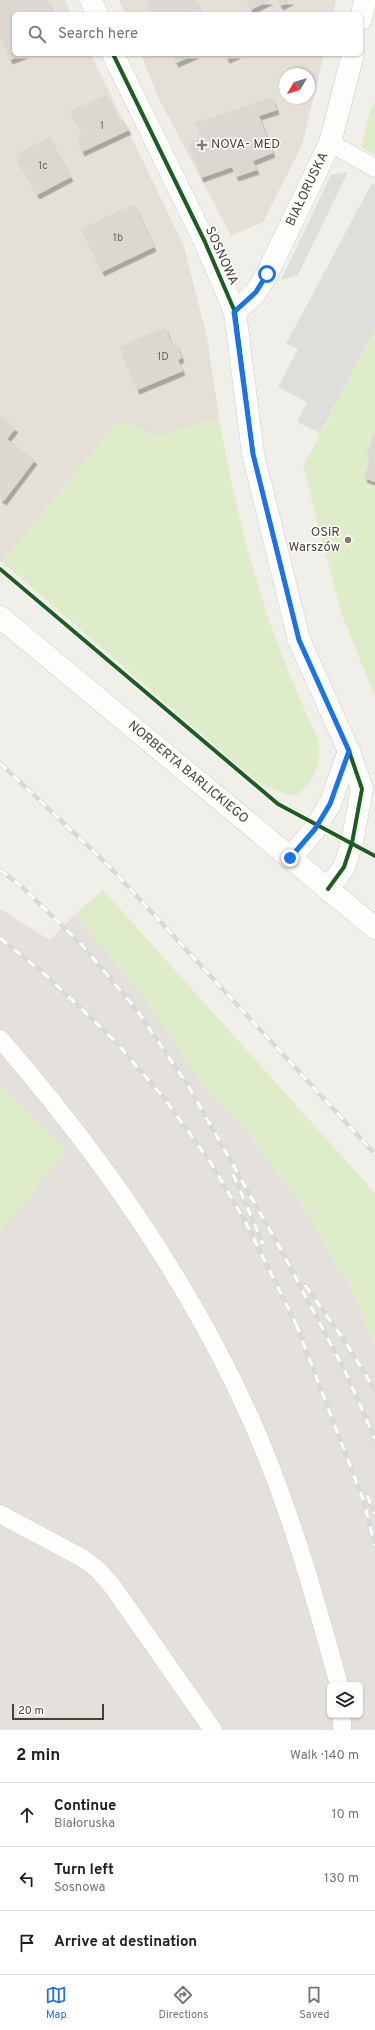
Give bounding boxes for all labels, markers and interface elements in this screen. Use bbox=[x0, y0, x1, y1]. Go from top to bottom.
search box bbox=[12, 12, 363, 56]
icon: search bbox=[26, 23, 48, 45]
text: Search here bbox=[58, 25, 138, 44]
north arrow bbox=[279, 68, 315, 104]
house number: 1 bbox=[100, 119, 104, 133]
place label: NOVA- MED bbox=[211, 137, 280, 153]
marker: NOVA- MED bbox=[196, 139, 208, 151]
street label: BIAŁORUSKA bbox=[283, 150, 332, 229]
house number: 1c bbox=[38, 159, 48, 173]
street label: SOSNOWA bbox=[201, 224, 241, 288]
house number: 1b bbox=[113, 231, 123, 245]
route start bbox=[258, 265, 276, 283]
house number: 1D bbox=[157, 350, 169, 364]
place label: OSiR Warszów bbox=[289, 525, 340, 556]
marker: OSiR Warszów bbox=[343, 535, 353, 545]
street label: NORBERTA BARLICKIEGO bbox=[124, 718, 251, 827]
route end bbox=[281, 849, 299, 867]
map controls bbox=[327, 1682, 363, 1718]
button: layers bbox=[327, 1682, 363, 1718]
scale bar bbox=[12, 1702, 104, 1721]
text: 20 m bbox=[18, 1704, 44, 1718]
text: 2 min bbox=[16, 1745, 60, 1767]
text: Walk · 140 m bbox=[290, 1748, 359, 1764]
text: Continue bbox=[54, 1797, 116, 1816]
icon: ahead bbox=[16, 1804, 38, 1826]
text: 10 m bbox=[332, 1807, 359, 1823]
text: Białoruska bbox=[54, 1816, 115, 1832]
text: Turn left bbox=[54, 1861, 114, 1880]
icon: left bbox=[16, 1868, 38, 1890]
text: 130 m bbox=[324, 1871, 359, 1887]
text: Sosnowa bbox=[54, 1880, 105, 1896]
icon: arrive bbox=[16, 1932, 38, 1954]
text: Arrive at destination bbox=[54, 1933, 197, 1952]
tab: Map bbox=[45, 1984, 67, 2022]
tab: Directions bbox=[158, 1984, 208, 2022]
tab: Saved bbox=[299, 1984, 330, 2022]

